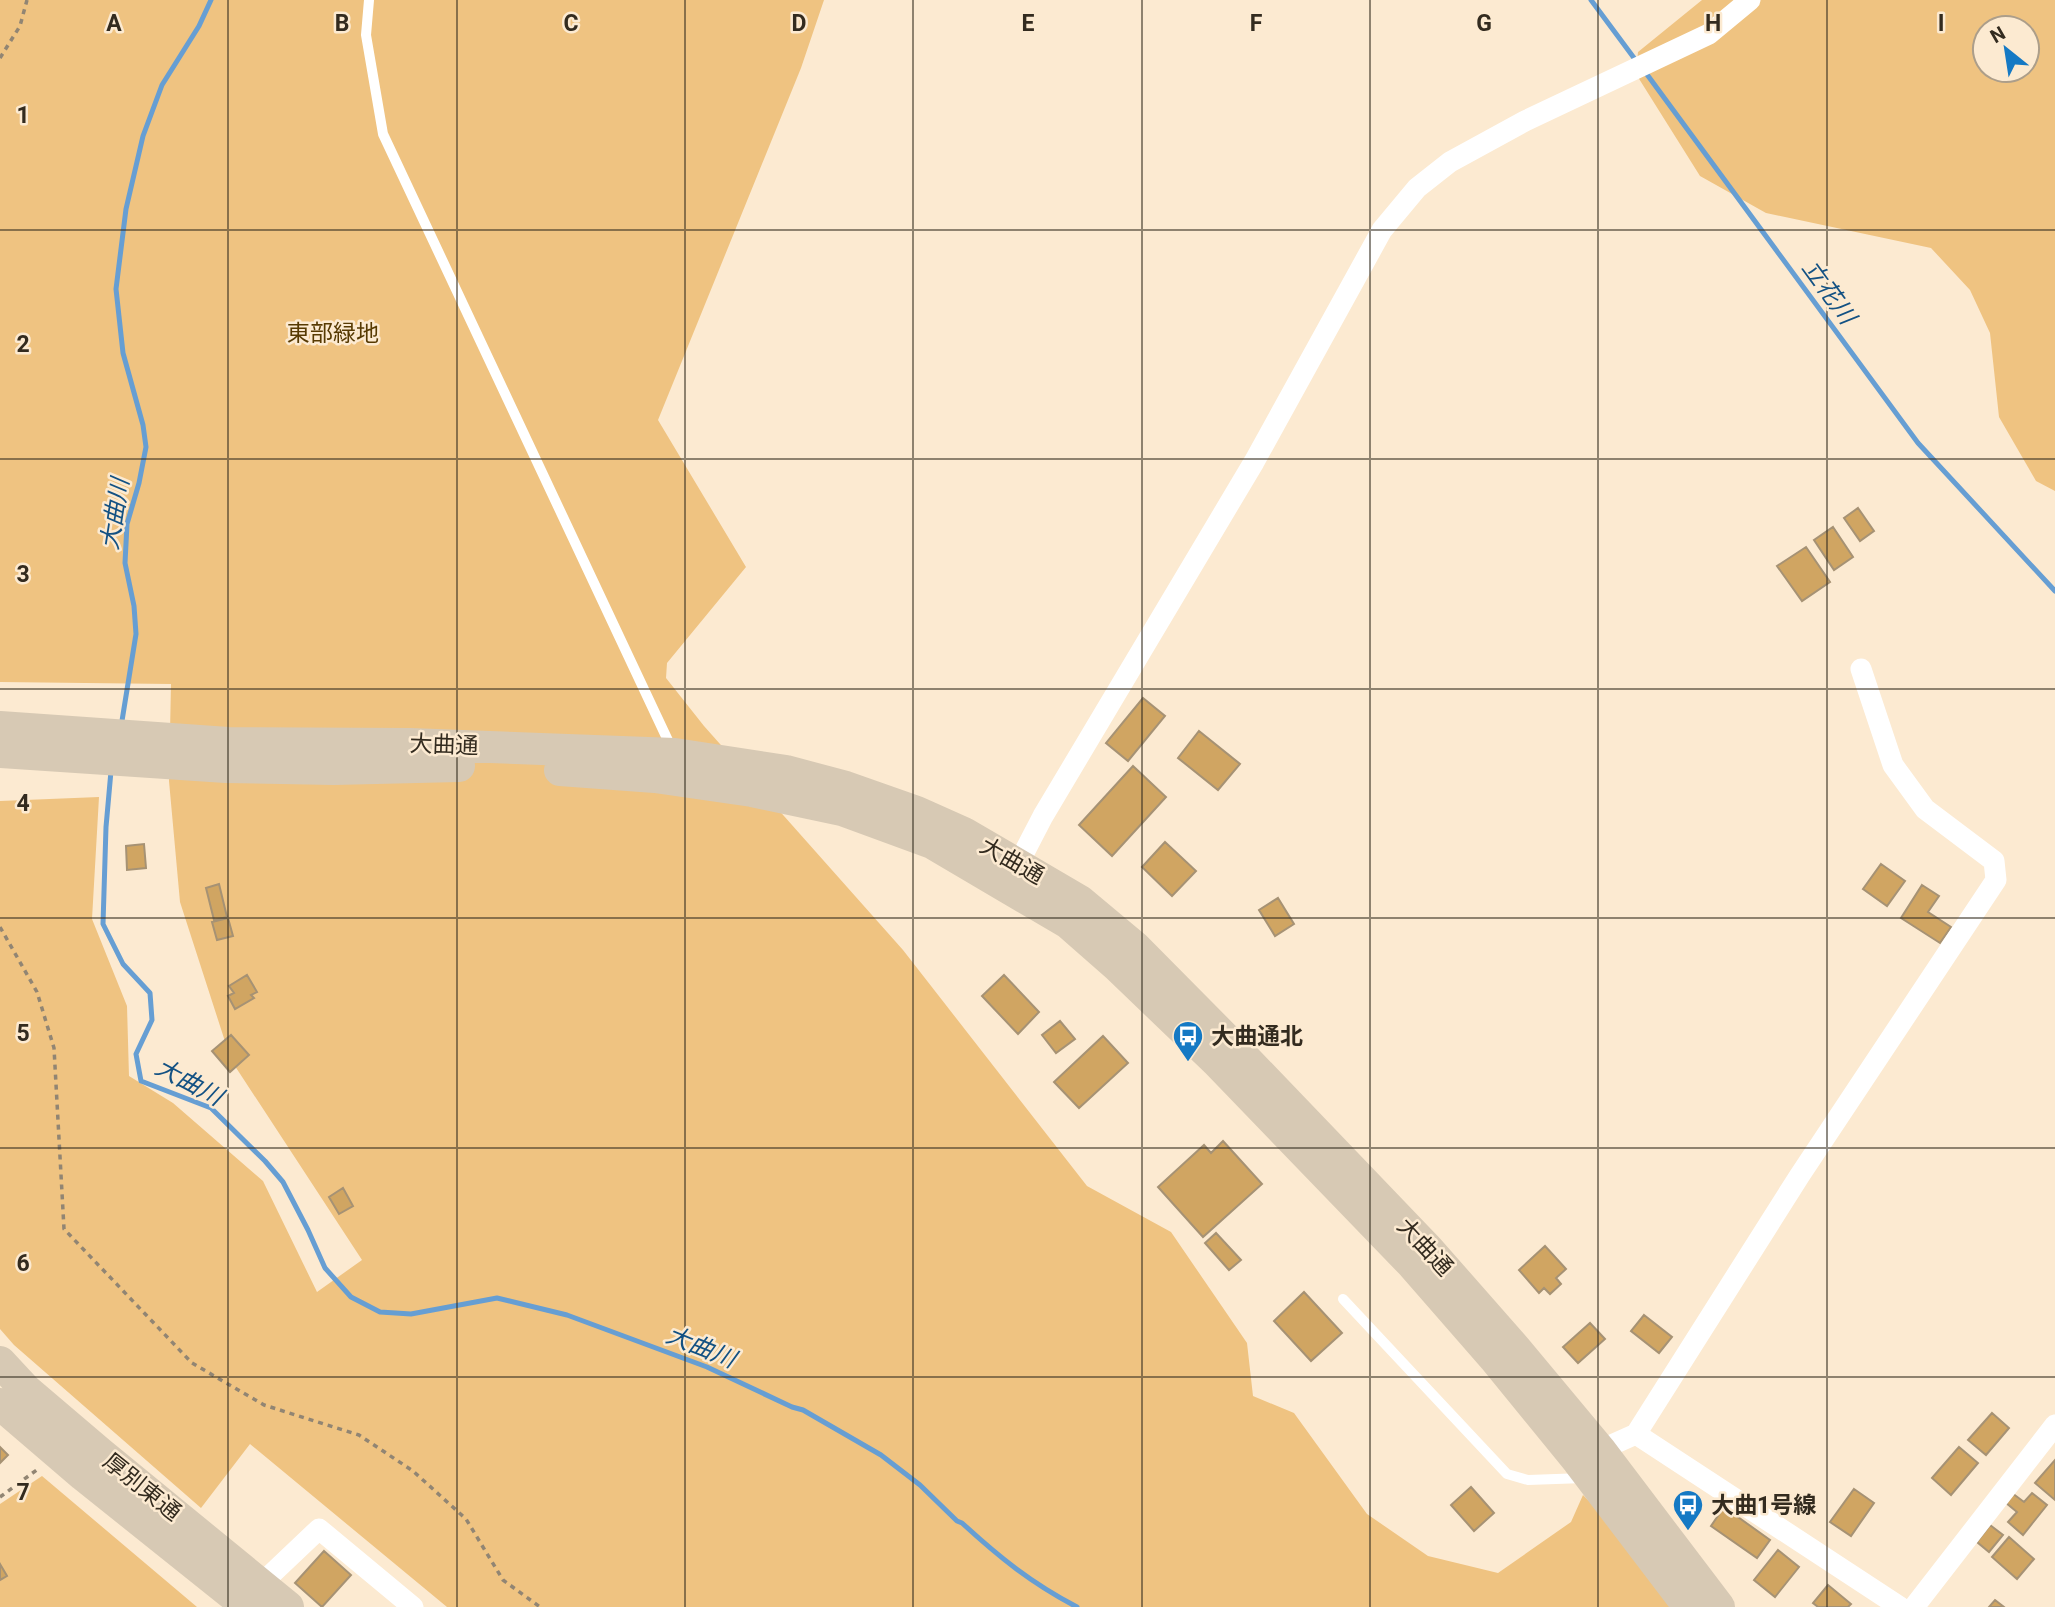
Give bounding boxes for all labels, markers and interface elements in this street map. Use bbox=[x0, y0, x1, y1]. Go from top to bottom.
text: A bbox=[106, 10, 122, 37]
text: B bbox=[335, 10, 349, 37]
text: C bbox=[563, 10, 579, 37]
text: D bbox=[792, 10, 806, 37]
text: E bbox=[1022, 10, 1035, 37]
text: F bbox=[1250, 10, 1263, 37]
text: G bbox=[1476, 10, 1492, 37]
text: H bbox=[1705, 10, 1721, 37]
text: I bbox=[1938, 10, 1944, 37]
north arrow bbox=[1971, 14, 2041, 84]
text: N bbox=[1986, 21, 2009, 48]
text: 1 bbox=[16, 102, 30, 129]
water label: 立花川 bbox=[1797, 255, 1863, 332]
park label: 東部緑地 bbox=[287, 320, 379, 347]
text: 2 bbox=[16, 331, 30, 358]
water label: 大曲川 bbox=[96, 473, 135, 552]
text: 3 bbox=[16, 561, 30, 588]
street label: 大曲通 bbox=[409, 730, 479, 760]
text: 4 bbox=[16, 790, 30, 817]
street label: 大曲通 bbox=[975, 832, 1049, 890]
bus stop icon: 大曲通北 bbox=[1171, 1019, 1205, 1063]
text: 5 bbox=[16, 1020, 30, 1047]
place label: 大曲通北 bbox=[1211, 1023, 1303, 1050]
water label: 大曲川 bbox=[151, 1053, 230, 1113]
street label: 大曲通 bbox=[1392, 1213, 1458, 1281]
text: 6 bbox=[16, 1250, 30, 1277]
water label: 大曲川 bbox=[662, 1321, 742, 1375]
street label: 厚別東通 bbox=[98, 1448, 186, 1526]
text: 7 bbox=[16, 1479, 30, 1506]
bus stop icon: 大曲1号線 bbox=[1671, 1488, 1705, 1532]
place label: 大曲1号線 bbox=[1711, 1492, 1816, 1519]

